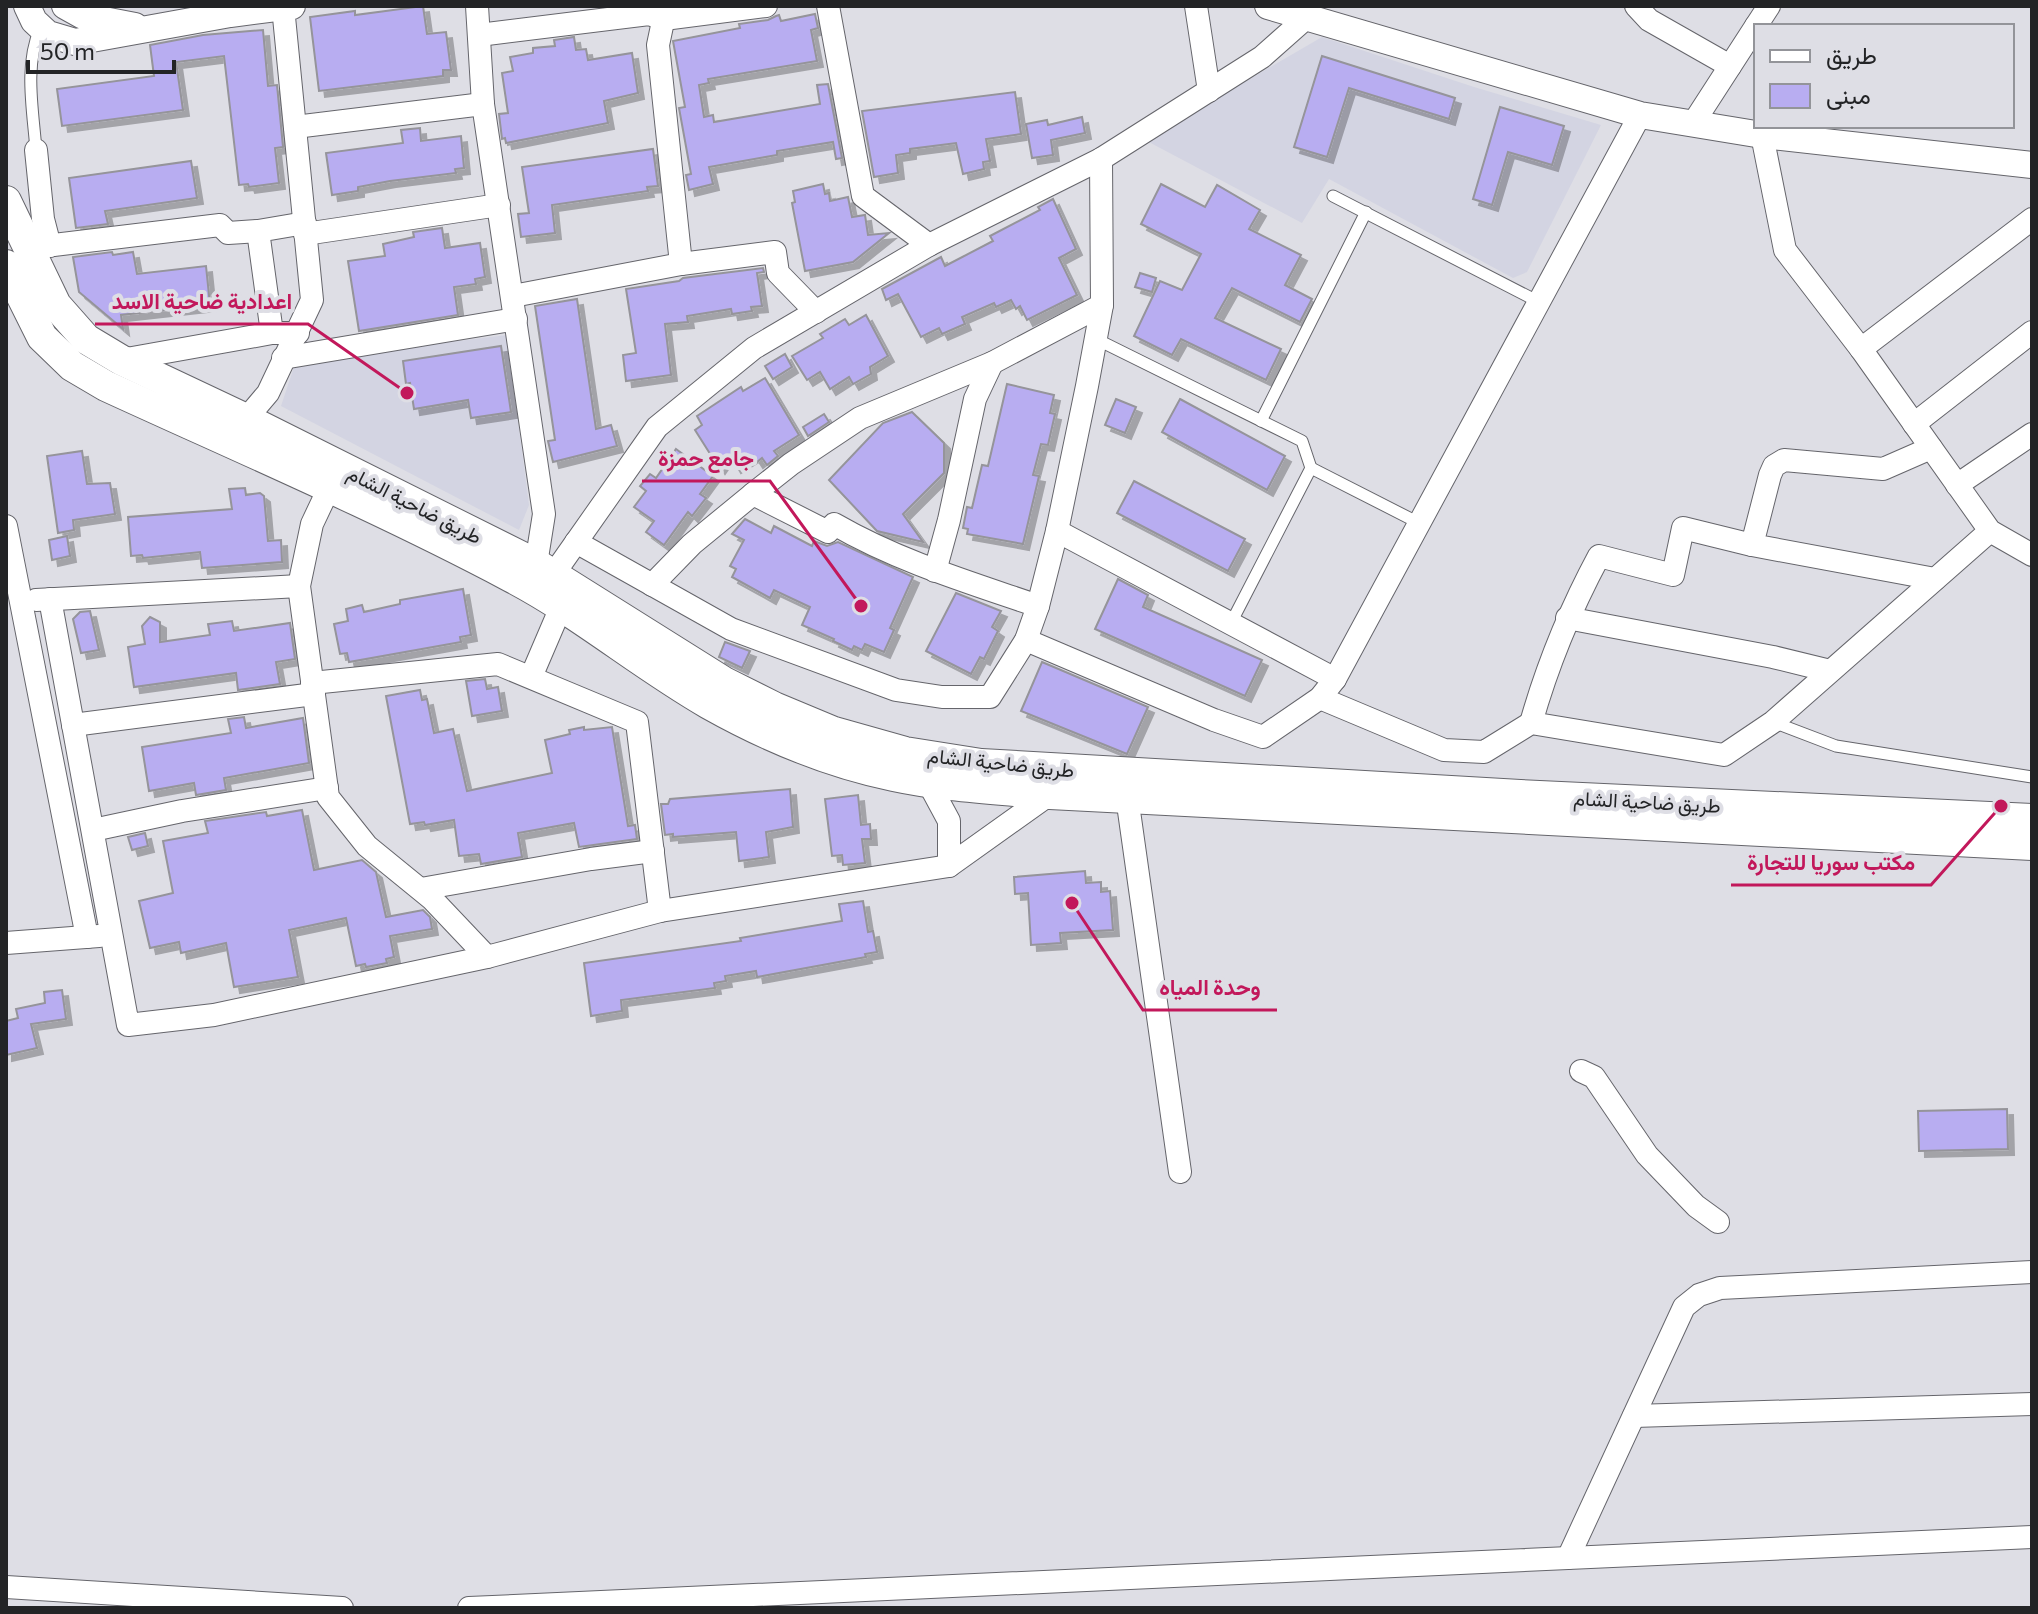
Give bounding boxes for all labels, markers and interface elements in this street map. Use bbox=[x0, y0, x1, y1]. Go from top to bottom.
scale bar bbox=[28, 24, 174, 74]
legend bbox=[1754, 24, 2014, 128]
text: 50 m bbox=[40, 36, 95, 65]
text: طريق bbox=[1826, 40, 1877, 71]
text: مبنى bbox=[1826, 80, 1871, 110]
callout: اعدادية ضاحية الاسد bbox=[95, 278, 308, 324]
text: اعدادية ضاحية الاسد bbox=[112, 287, 292, 314]
callout: جامع حمزة bbox=[642, 435, 770, 481]
text: جامع حمزة bbox=[658, 444, 754, 473]
street label: طريق ضاحية الشام bbox=[343, 460, 486, 550]
street label: طريق ضاحية الشام bbox=[926, 742, 1076, 784]
street label: طريق ضاحية الشام bbox=[1573, 785, 1721, 819]
callout: مكتب سوريا للتجارة bbox=[1731, 839, 1931, 885]
text: مكتب سوريا للتجارة bbox=[1747, 848, 1915, 876]
callout: وحدة المياه bbox=[1143, 964, 1277, 1010]
text: وحدة المياه bbox=[1159, 973, 1261, 1001]

